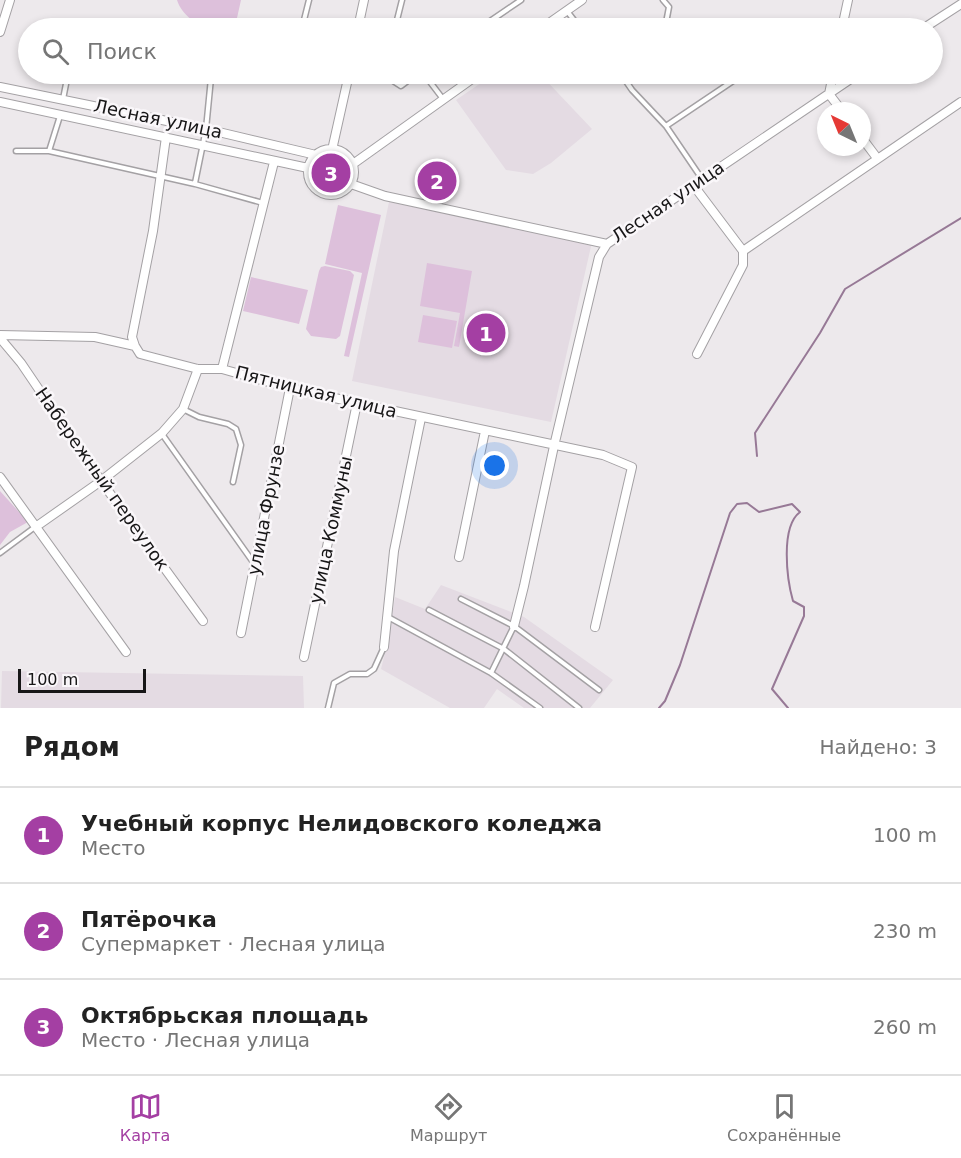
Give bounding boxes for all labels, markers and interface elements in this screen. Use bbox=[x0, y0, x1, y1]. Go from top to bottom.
search box bbox=[18, 18, 943, 84]
icon: search bbox=[39, 35, 72, 68]
text: Поиск bbox=[87, 39, 157, 64]
street label: Лесная улица bbox=[92, 95, 224, 142]
north arrow bbox=[817, 102, 871, 156]
pin: 3 bbox=[312, 150, 350, 195]
street label: Лесная улица bbox=[608, 156, 728, 247]
pin: 2 bbox=[418, 158, 456, 204]
pin: 1 bbox=[466, 310, 506, 356]
street label: Пятницкая улица bbox=[233, 361, 399, 422]
street label: Набережный переулок bbox=[31, 383, 174, 574]
street label: улица Фрунзе bbox=[243, 443, 288, 577]
your location bbox=[480, 451, 509, 480]
street label: улица Коммуны bbox=[305, 454, 356, 606]
scale bar bbox=[18, 666, 146, 694]
text: 100 m bbox=[27, 670, 78, 689]
text: Рядом bbox=[24, 732, 120, 762]
text: Найдено: 3 bbox=[819, 735, 937, 759]
text: Учебный корпус Нелидовского коледжа bbox=[81, 811, 602, 836]
text: 1 bbox=[37, 823, 50, 847]
text: 100 m bbox=[873, 823, 937, 847]
text: Место bbox=[81, 836, 145, 860]
text: Пятёрочка bbox=[81, 907, 217, 932]
text: 2 bbox=[37, 919, 50, 943]
text: 230 m bbox=[873, 919, 937, 943]
text: Супермаркет · Лесная улица bbox=[81, 932, 386, 956]
text: Октябрьская площадь bbox=[81, 1003, 368, 1028]
text: 3 bbox=[37, 1015, 50, 1039]
text: 260 m bbox=[873, 1015, 937, 1039]
text: Место · Лесная улица bbox=[81, 1028, 310, 1052]
tab: Карта bbox=[120, 1090, 170, 1145]
tab: Маршрут bbox=[410, 1090, 487, 1145]
tab: Сохранённые bbox=[727, 1090, 841, 1145]

